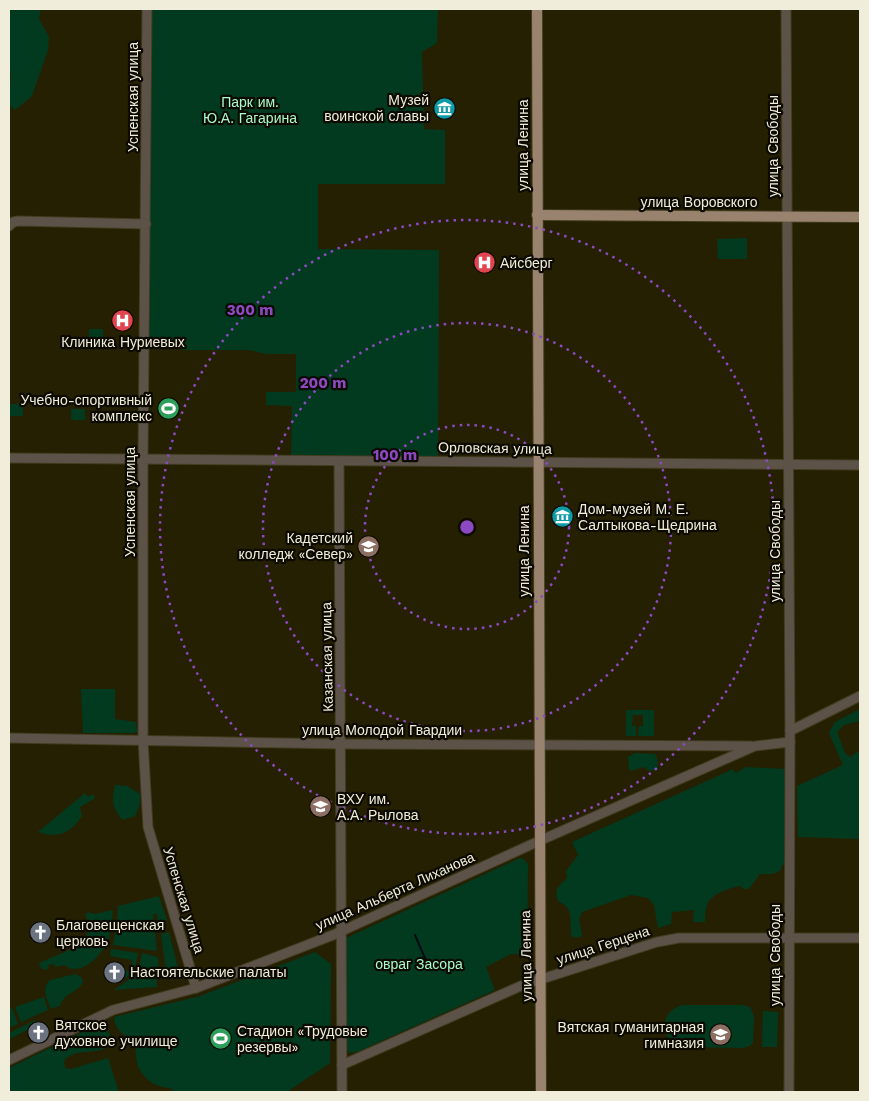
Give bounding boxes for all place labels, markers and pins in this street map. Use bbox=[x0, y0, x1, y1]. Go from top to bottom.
place label: Музей воинской славы bbox=[324, 92, 429, 124]
museum icon: Музей воинской славы bbox=[433, 96, 457, 120]
hospital icon: Айсберг bbox=[472, 251, 496, 275]
place label: Айсберг bbox=[500, 255, 553, 271]
hospital icon: Клиника Нуриевых bbox=[111, 308, 135, 332]
place label: Клиника Нуриевых bbox=[61, 334, 185, 350]
place label: Учебно-спортивный комплекс bbox=[20, 392, 152, 424]
sports icon: Учебно-спортивный комплекс bbox=[156, 396, 180, 420]
place label: Дом-музей М. Е. Салтыкова-Щедрина bbox=[578, 501, 717, 533]
museum icon: Дом-музей М. Е. Салтыкова-Щедрина bbox=[550, 505, 574, 529]
centre of rings bbox=[458, 518, 476, 536]
place label: Кадетский колледж «Север» bbox=[239, 530, 353, 562]
school or university icon: Кадетский колледж «Север» bbox=[357, 534, 381, 558]
place label: ВХУ им. А.А. Рылова bbox=[337, 791, 419, 823]
school or university icon: ВХУ им. А.А. Рылова bbox=[309, 795, 333, 819]
place label: Благовещенская церковь bbox=[56, 917, 164, 949]
church icon: Благовещенская церковь bbox=[28, 921, 52, 945]
church icon: Настоятельские палаты bbox=[102, 960, 126, 984]
place label: Настоятельские палаты bbox=[130, 964, 287, 980]
place label: Вятское духовное училище bbox=[55, 1017, 178, 1049]
place label: Вятская гуманитарная гимназия bbox=[558, 1019, 704, 1051]
church icon: Вятское духовное училище bbox=[27, 1021, 51, 1045]
place label: Стадион «Трудовые резервы» bbox=[237, 1023, 368, 1055]
school or university icon: Вятская гуманитарная гимназия bbox=[708, 1023, 732, 1047]
sports icon: Стадион «Трудовые резервы» bbox=[209, 1027, 233, 1051]

